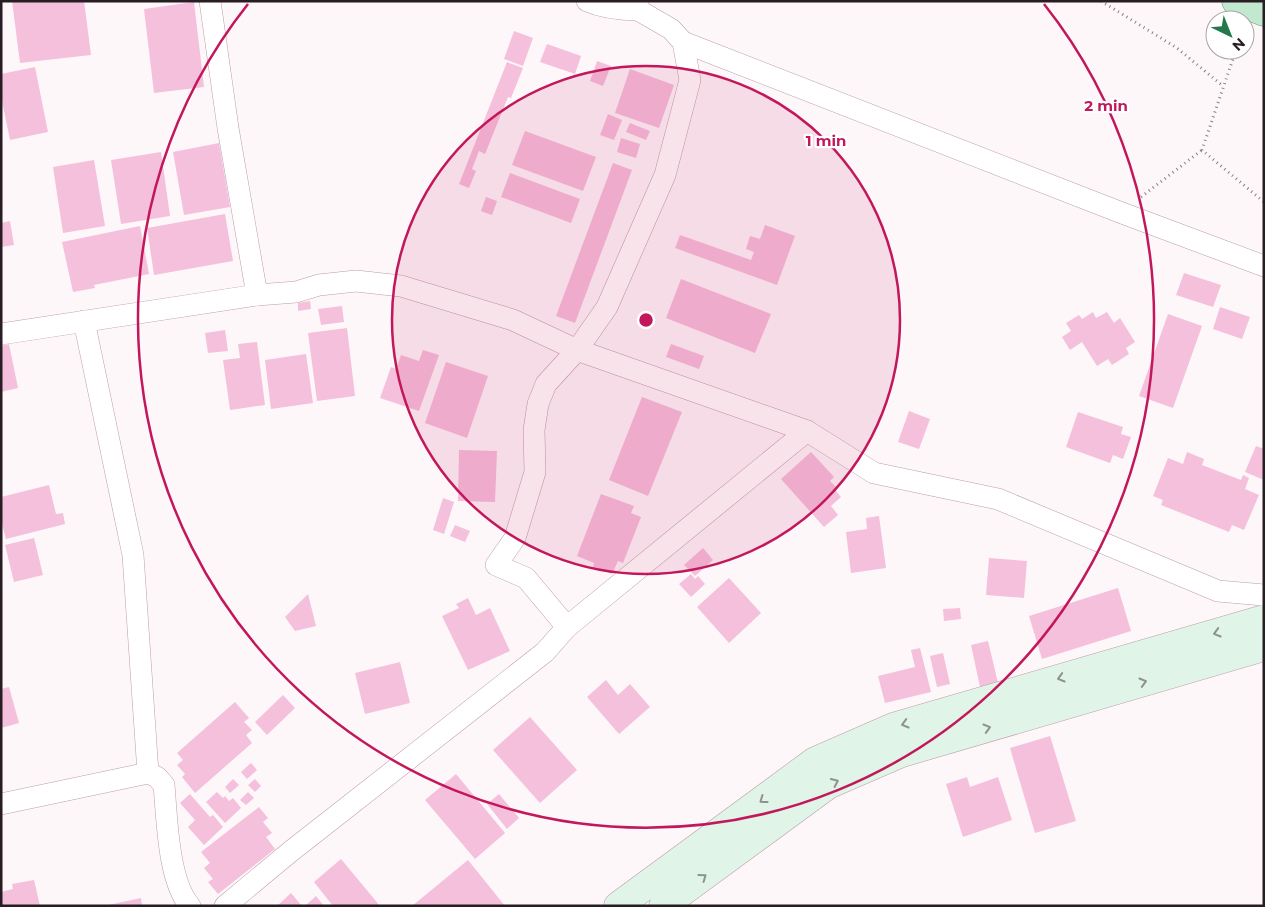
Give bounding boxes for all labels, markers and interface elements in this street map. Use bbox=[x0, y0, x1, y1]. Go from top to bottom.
north arrow bbox=[1205, 10, 1255, 60]
text: N bbox=[1229, 34, 1249, 55]
text: 2 min bbox=[1084, 96, 1128, 115]
text: 1 min bbox=[806, 131, 846, 150]
centre of rings bbox=[637, 311, 655, 329]
one-way arrow bbox=[1213, 627, 1222, 637]
one-way arrow bbox=[1057, 673, 1066, 683]
one-way arrow bbox=[1138, 678, 1147, 688]
one-way arrow bbox=[901, 718, 910, 728]
one-way arrow bbox=[982, 723, 991, 733]
one-way arrow bbox=[829, 779, 838, 789]
one-way arrow bbox=[759, 794, 769, 803]
one-way arrow bbox=[697, 874, 706, 883]

